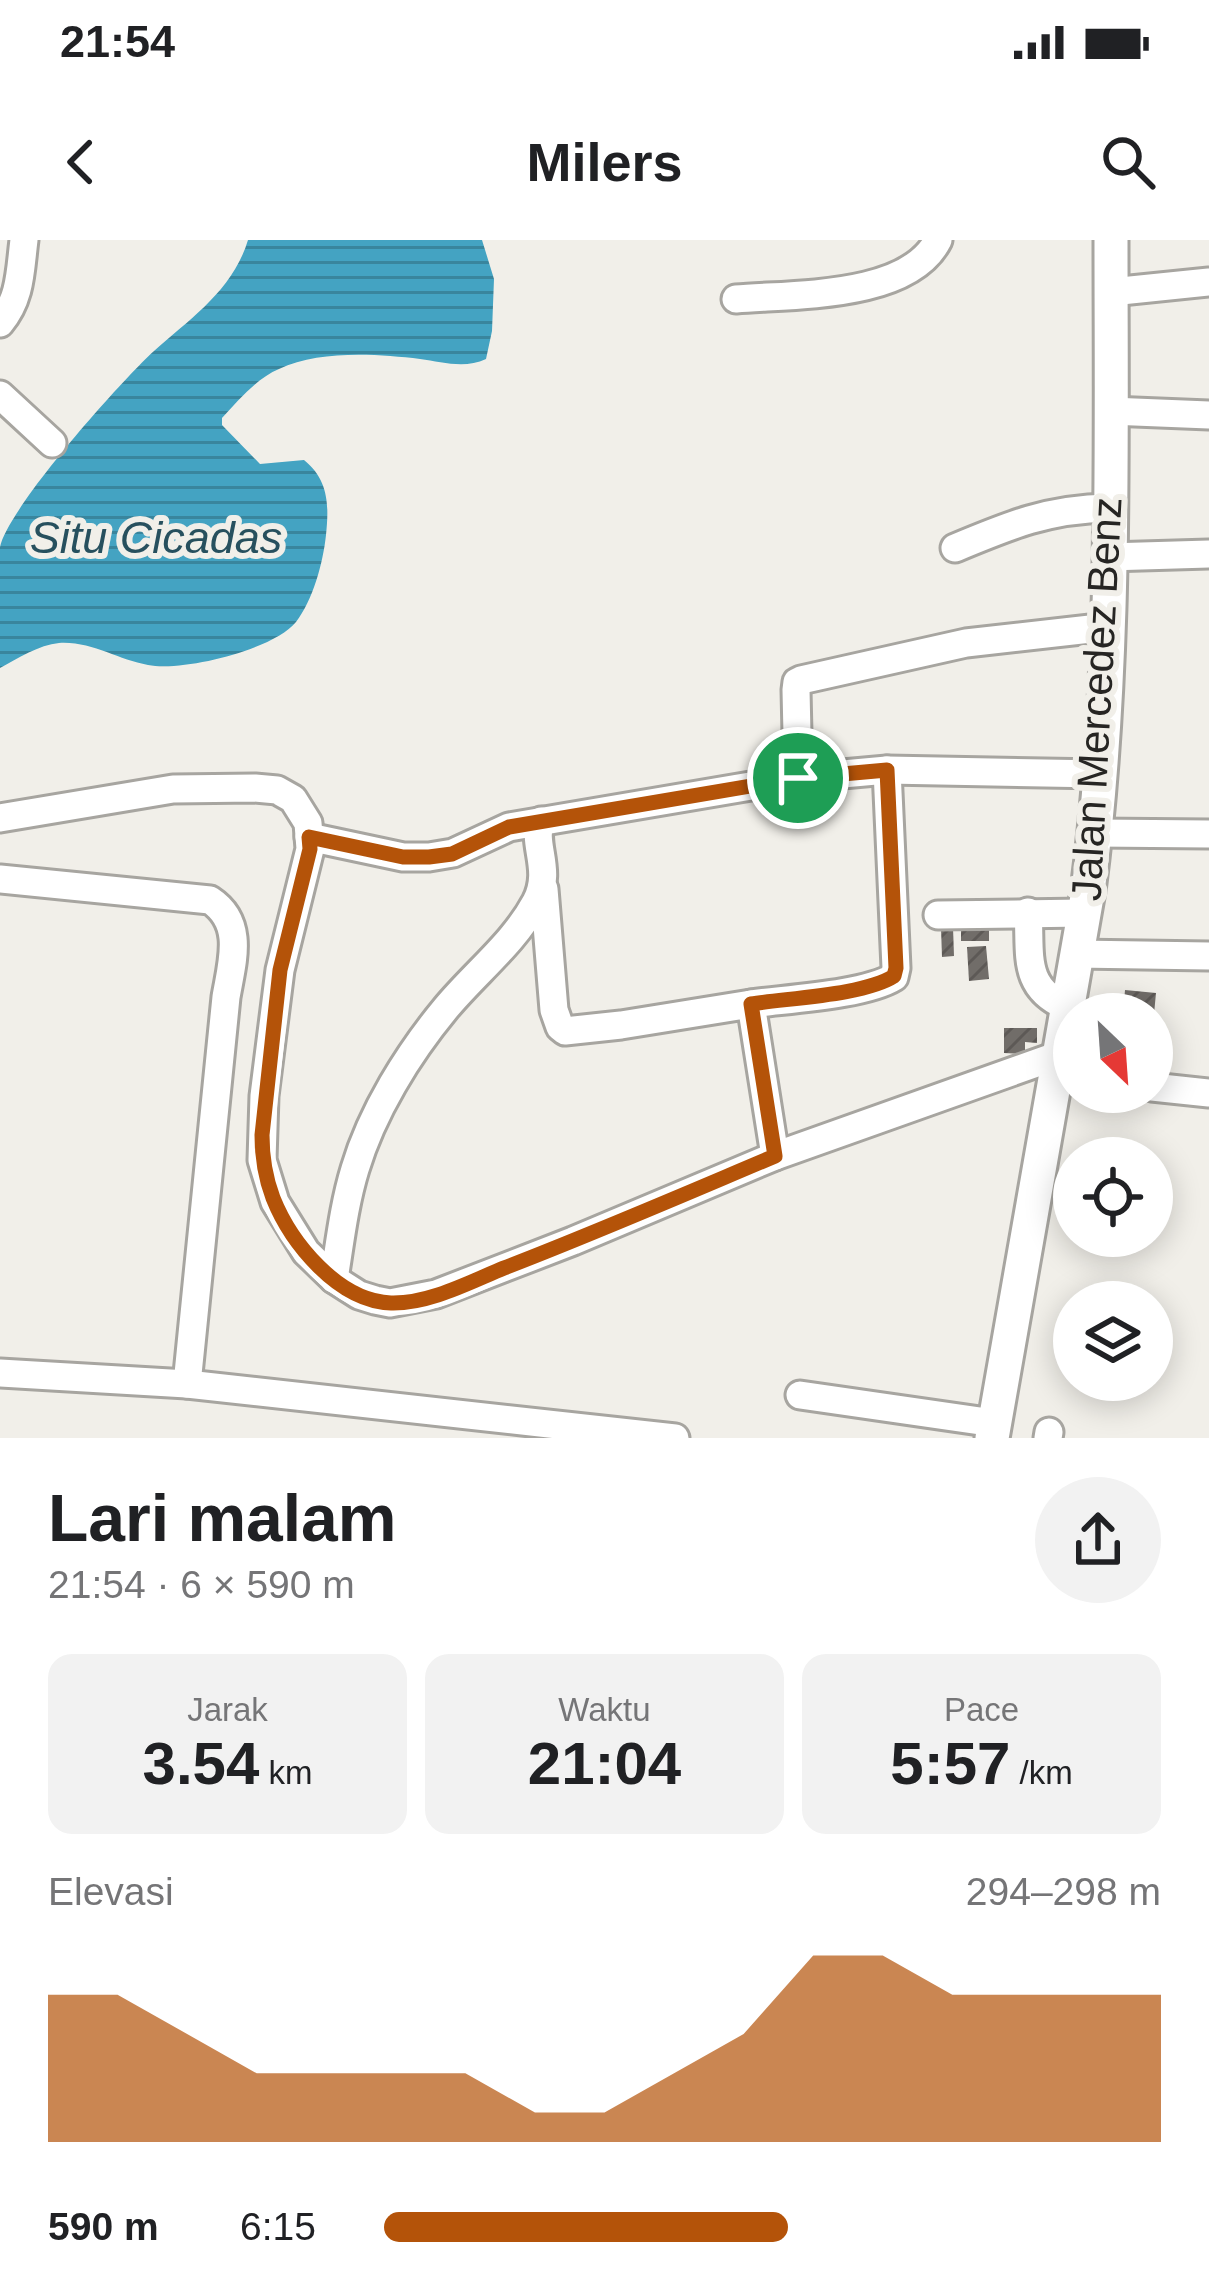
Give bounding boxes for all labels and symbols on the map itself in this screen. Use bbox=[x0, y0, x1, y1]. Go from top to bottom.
street label: Jalan Mercedez Benz bbox=[1062, 496, 1131, 902]
water label: Situ Cicadas bbox=[30, 512, 282, 563]
pin bbox=[747, 727, 849, 829]
north arrow bbox=[1053, 993, 1173, 1113]

